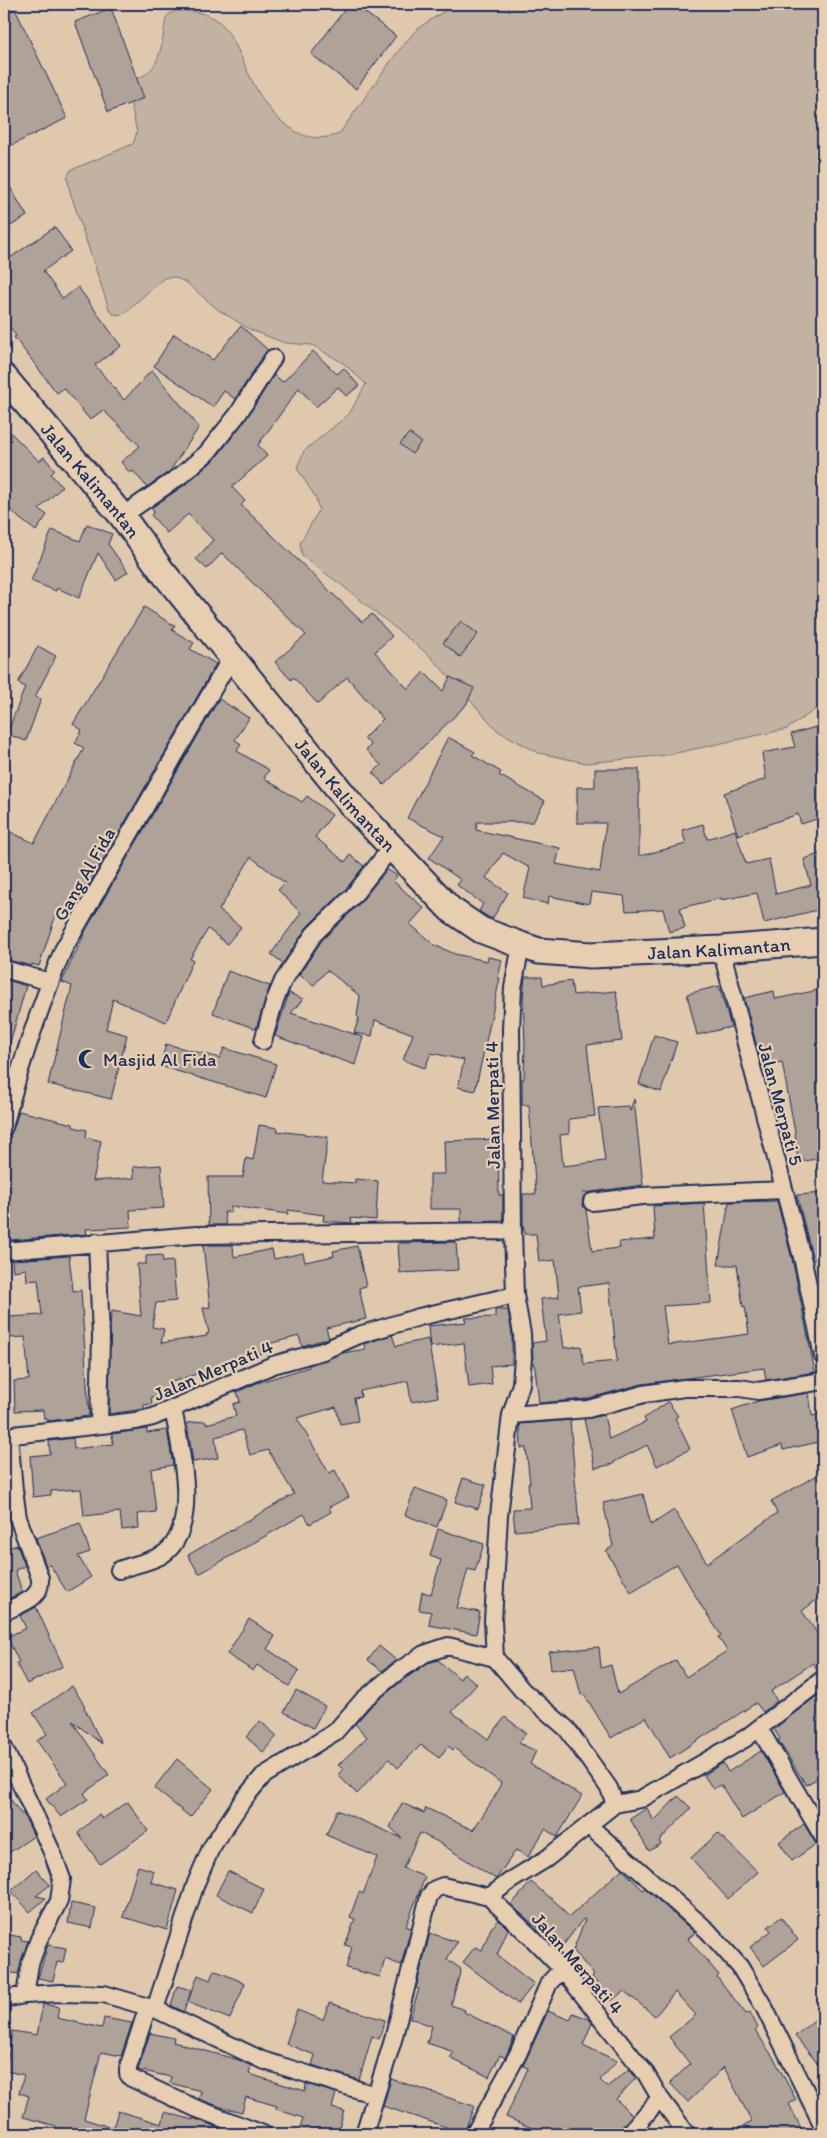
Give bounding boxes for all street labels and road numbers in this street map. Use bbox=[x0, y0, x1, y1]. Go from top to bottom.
street label: Jalan Kalimantan bbox=[36, 418, 145, 543]
street label: Jalan Kalimantan bbox=[290, 733, 401, 857]
street label: Gang Al Fida bbox=[48, 823, 120, 925]
street label: Jalan Kalimantan bbox=[647, 933, 792, 964]
street label: Jalan Merpati 5 bbox=[753, 1040, 808, 1168]
street label: Jalan Merpati 4 bbox=[480, 1041, 505, 1169]
street label: Jalan Merpati 4 bbox=[150, 1335, 276, 1406]
street label: Jalan Merpati 4 bbox=[527, 1908, 628, 2019]

